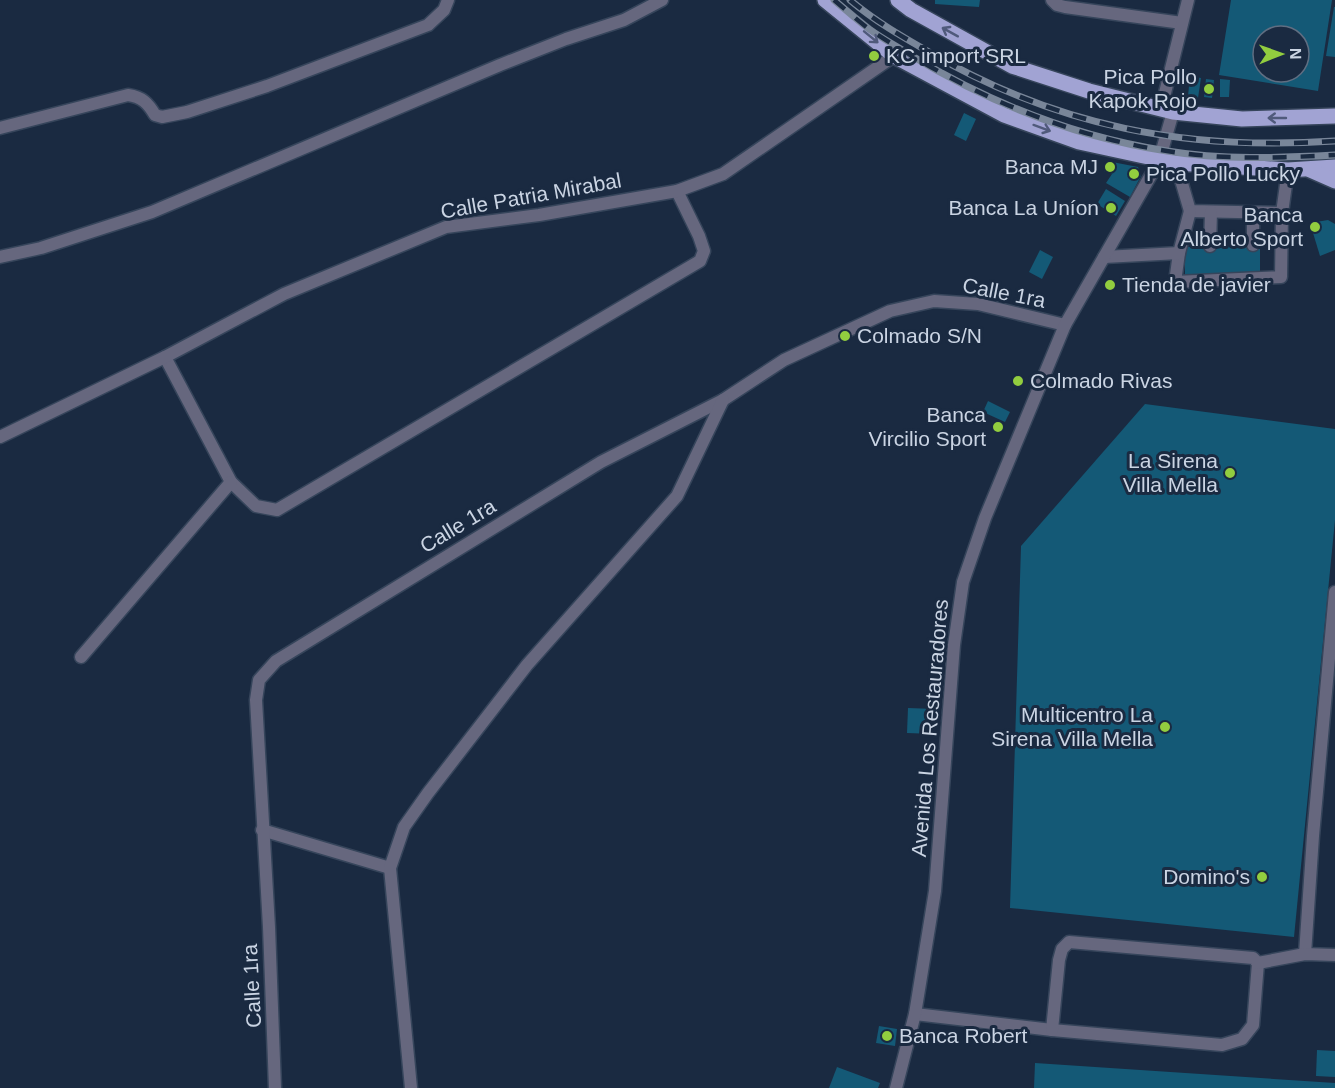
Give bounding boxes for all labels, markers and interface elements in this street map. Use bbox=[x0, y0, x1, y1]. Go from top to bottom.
north arrow bbox=[1251, 24, 1311, 84]
one-way arrow bbox=[942, 26, 959, 38]
one-way arrow bbox=[862, 30, 878, 43]
place label: KC import SRL bbox=[886, 44, 1026, 67]
text: N bbox=[1287, 48, 1304, 60]
marker: KC import SRL bbox=[867, 49, 881, 63]
place label: Pica Pollo Kapok Rojo bbox=[1088, 65, 1197, 112]
marker: Pica Pollo Kapok Rojo bbox=[1202, 82, 1216, 96]
one-way arrow bbox=[1267, 112, 1287, 124]
one-way arrow bbox=[1032, 124, 1051, 135]
place label: Banca MJ bbox=[1005, 155, 1098, 178]
marker: Banca MJ bbox=[1103, 160, 1117, 174]
place label: Pica Pollo Lucky bbox=[1146, 162, 1301, 185]
marker: Pica Pollo Lucky bbox=[1127, 167, 1141, 181]
street label: Calle Patria Mirabal bbox=[439, 168, 623, 223]
place label: Banca La Uníon bbox=[948, 196, 1099, 219]
marker: Banca La Uníon bbox=[1104, 201, 1118, 215]
place label: Banca Alberto Sport bbox=[1180, 203, 1303, 250]
marker: Banca Alberto Sport bbox=[1308, 220, 1322, 234]
street label: Calle 1ra bbox=[961, 273, 1048, 312]
place label: Tienda de javier bbox=[1122, 273, 1271, 296]
marker: Tienda de javier bbox=[1103, 278, 1117, 292]
place label: Colmado S/N bbox=[857, 324, 982, 347]
marker: Colmado S/N bbox=[838, 329, 852, 343]
place label: Colmado Rivas bbox=[1030, 369, 1172, 392]
marker: Colmado Rivas bbox=[1011, 374, 1025, 388]
place label: Banca Vircilio Sport bbox=[869, 403, 986, 450]
marker: Banca Vircilio Sport bbox=[991, 420, 1005, 434]
place label: La Sirena Villa Mella bbox=[1123, 449, 1218, 496]
marker: La Sirena Villa Mella bbox=[1223, 466, 1237, 480]
street label: Calle 1ra bbox=[416, 494, 500, 557]
street label: Avenida Los Restauradores bbox=[907, 598, 952, 858]
place label: Multicentro La Sirena Villa Mella bbox=[991, 703, 1153, 750]
marker: Multicentro La Sirena Villa Mella bbox=[1158, 720, 1172, 734]
place label: Domino's bbox=[1163, 865, 1250, 888]
marker: Domino's bbox=[1255, 870, 1269, 884]
street label: Calle 1ra bbox=[238, 943, 265, 1029]
place label: Banca Robert bbox=[899, 1024, 1028, 1047]
marker: Banca Robert bbox=[880, 1029, 894, 1043]

